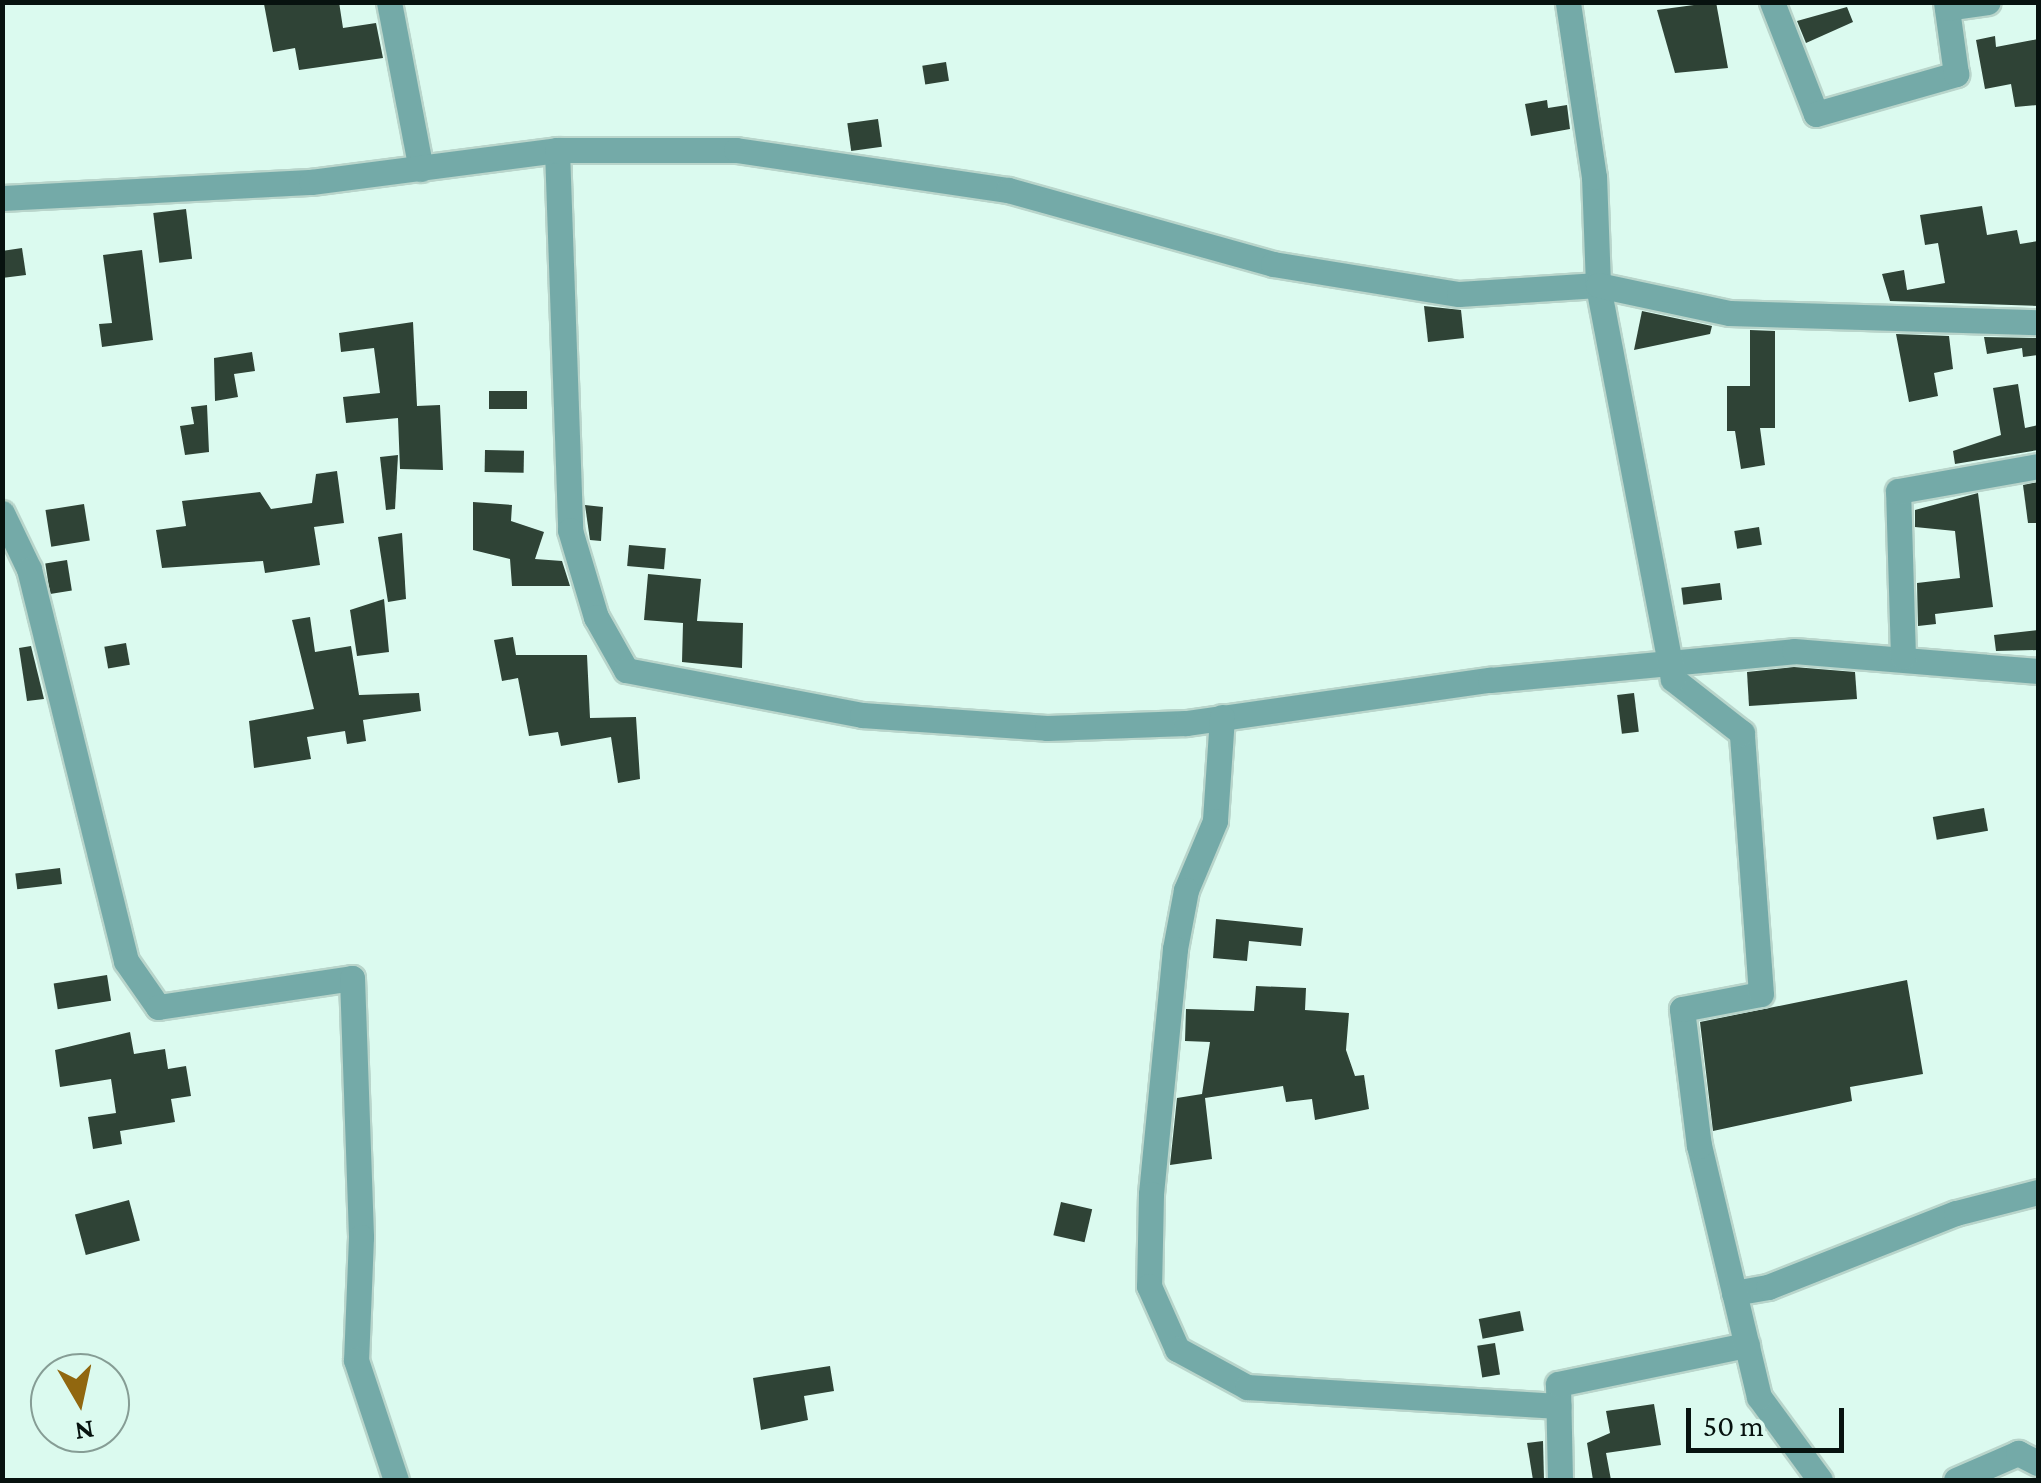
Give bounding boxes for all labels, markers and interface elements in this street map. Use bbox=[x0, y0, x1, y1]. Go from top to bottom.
north arrow bbox=[30, 1353, 130, 1453]
scale bar bbox=[1691, 1388, 1848, 1450]
text: 50 m bbox=[1703, 1409, 1764, 1442]
text: N bbox=[73, 1414, 96, 1448]

